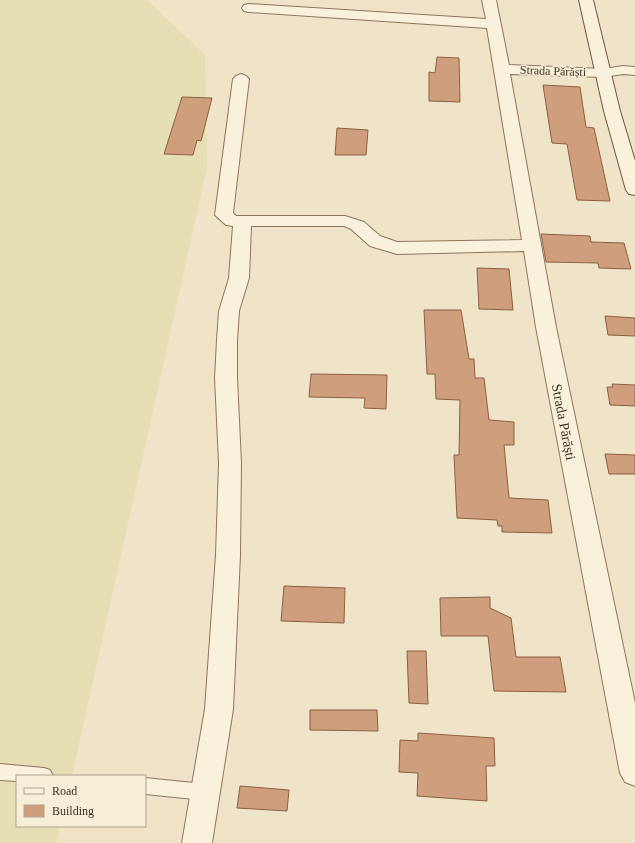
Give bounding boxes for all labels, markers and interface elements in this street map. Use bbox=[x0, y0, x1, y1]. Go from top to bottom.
street label: Strada Părăști bbox=[520, 63, 587, 79]
street label: Strada Părăști bbox=[548, 383, 578, 462]
legend bbox=[16, 775, 146, 827]
text: Road bbox=[52, 784, 77, 798]
text: Building bbox=[52, 804, 94, 818]

